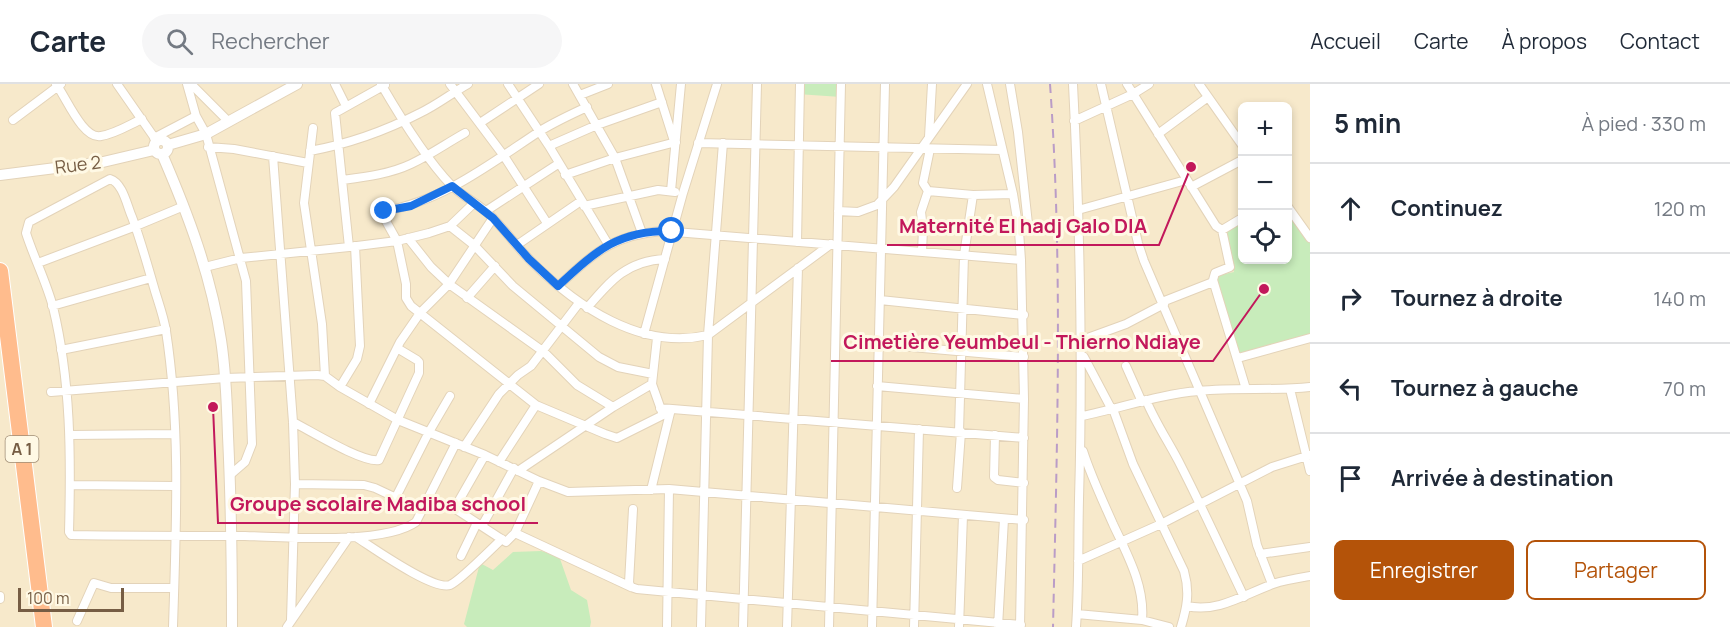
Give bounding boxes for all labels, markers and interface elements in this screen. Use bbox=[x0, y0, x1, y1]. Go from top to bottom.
search box bbox=[142, 14, 562, 68]
text: Carte bbox=[30, 22, 106, 60]
icon: search bbox=[163, 25, 196, 58]
text: Rechercher bbox=[211, 26, 330, 56]
text: Accueil bbox=[1310, 27, 1381, 55]
text: Carte bbox=[1414, 27, 1468, 55]
text: À propos bbox=[1501, 27, 1587, 55]
text: Contact bbox=[1620, 27, 1700, 55]
map controls bbox=[1238, 102, 1292, 264]
button: + bbox=[1238, 102, 1292, 156]
text: 5 min bbox=[1334, 105, 1401, 141]
text: À pied · 330 m bbox=[1581, 110, 1706, 137]
street label: Rue 2 bbox=[53, 149, 102, 179]
button: − bbox=[1238, 156, 1292, 210]
icon: ahead bbox=[1334, 192, 1367, 225]
text: Continuez bbox=[1391, 193, 1503, 223]
text: 120 m bbox=[1654, 195, 1706, 222]
route end bbox=[370, 197, 396, 223]
callout: Maternité El hadj Galo DIA bbox=[887, 207, 1159, 245]
button: locate bbox=[1238, 210, 1292, 264]
text: Maternité El hadj Galo DIA bbox=[899, 212, 1148, 239]
route start bbox=[658, 217, 684, 243]
icon: right bbox=[1334, 282, 1367, 315]
text: Tournez à droite bbox=[1391, 283, 1563, 313]
text: 140 m bbox=[1653, 285, 1706, 312]
callout: Cimetière Yeumbeul - Thierno Ndiaye bbox=[831, 323, 1213, 361]
text: Cimetière Yeumbeul - Thierno Ndiaye bbox=[843, 328, 1201, 355]
icon: left bbox=[1334, 372, 1367, 405]
text: Tournez à gauche bbox=[1391, 373, 1578, 403]
text: 70 m bbox=[1663, 375, 1706, 402]
road number: A 1 bbox=[5, 436, 38, 462]
icon: arrive bbox=[1334, 462, 1367, 495]
text: Arrivée à destination bbox=[1391, 463, 1614, 493]
callout: Groupe scolaire Madiba school bbox=[218, 485, 538, 523]
text: Groupe scolaire Madiba school bbox=[230, 490, 526, 517]
button: Enregistrer bbox=[1334, 540, 1514, 600]
button: Partager bbox=[1526, 540, 1706, 600]
scale bar bbox=[18, 585, 124, 612]
text: 100 m bbox=[27, 587, 70, 609]

